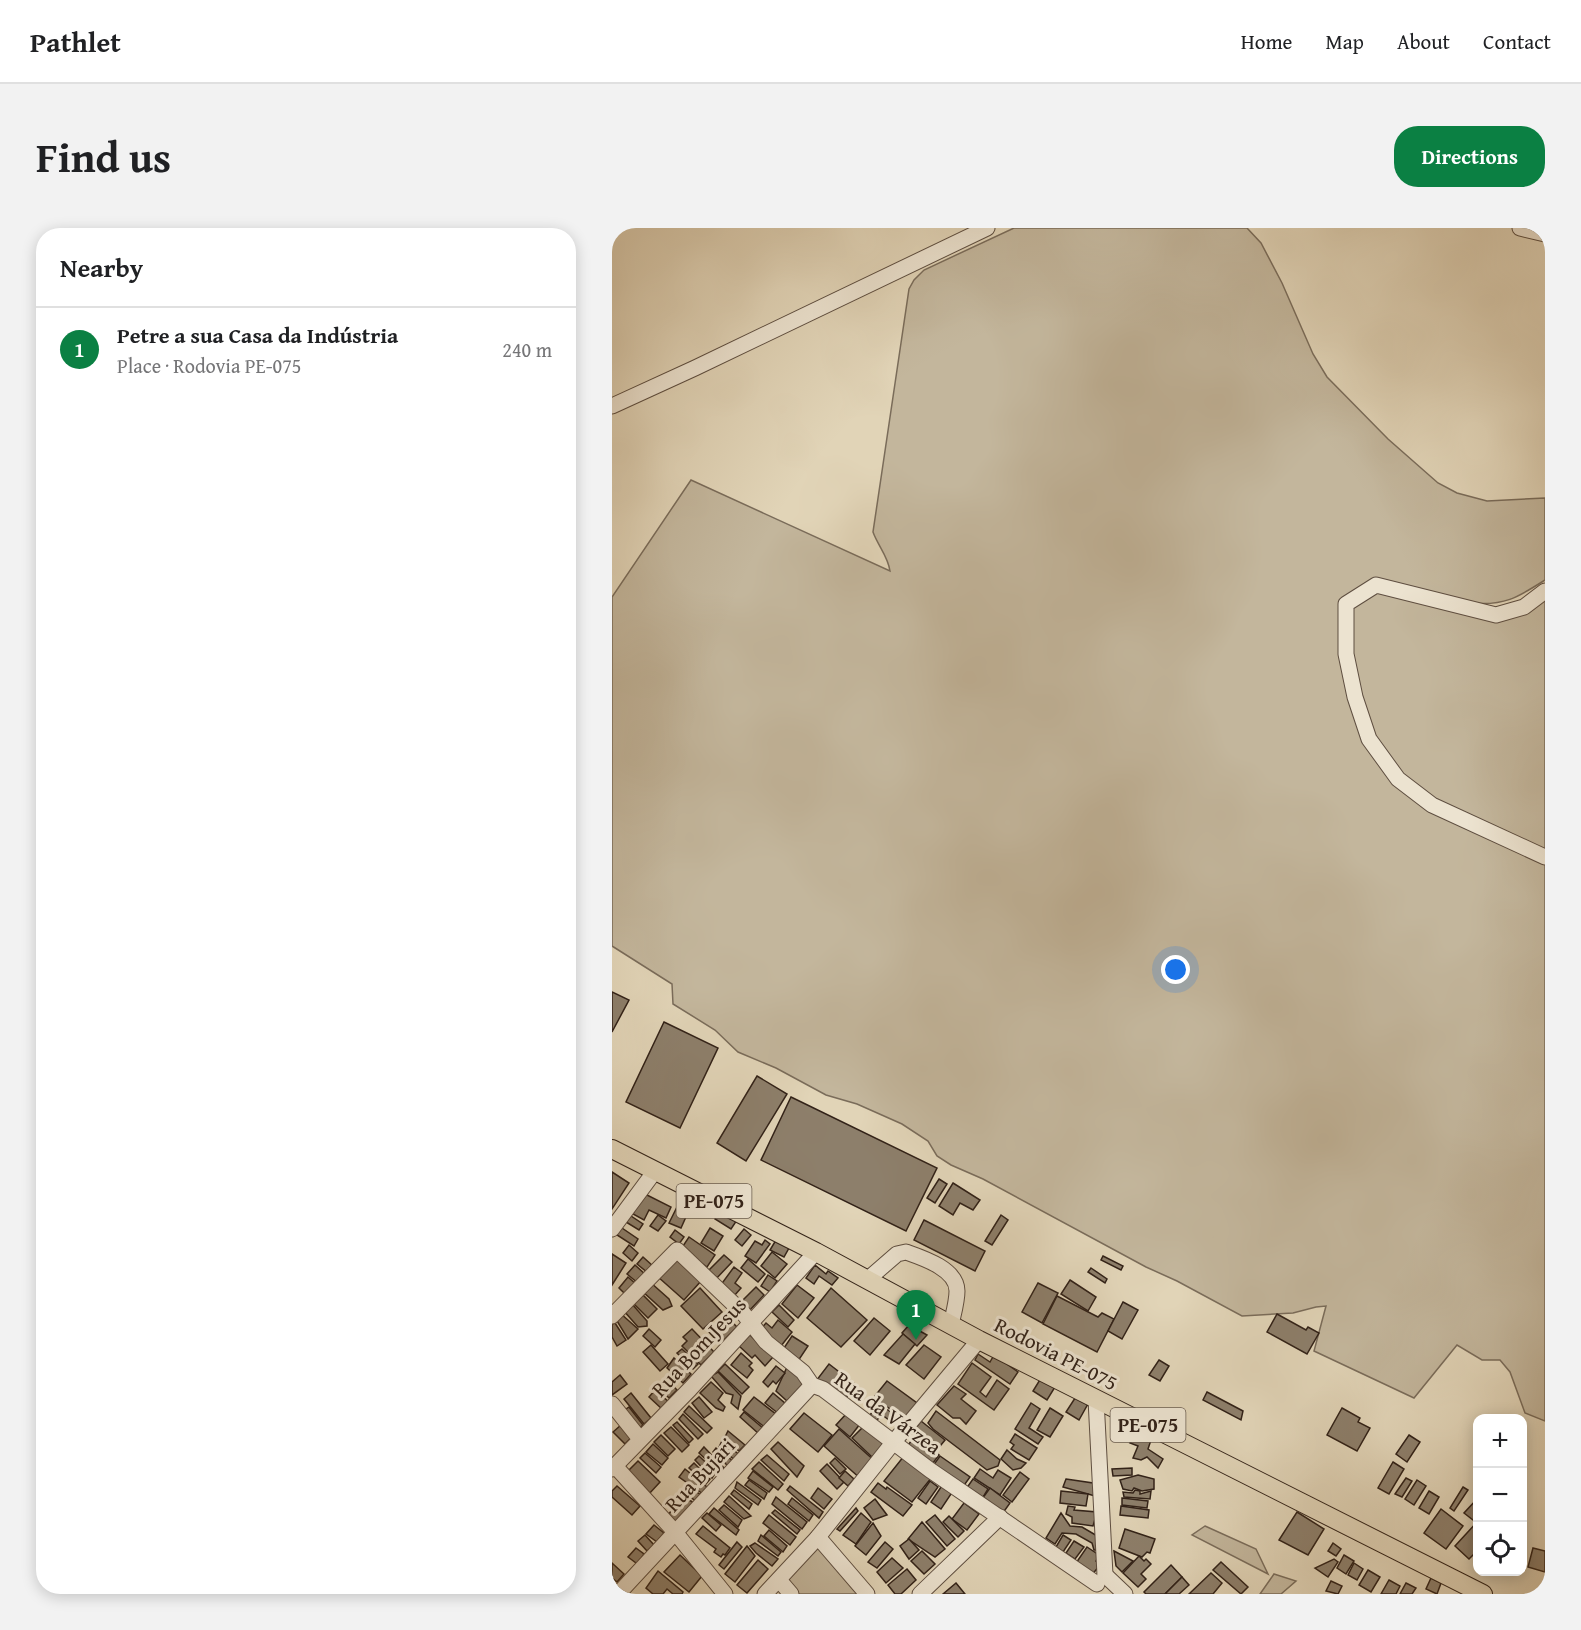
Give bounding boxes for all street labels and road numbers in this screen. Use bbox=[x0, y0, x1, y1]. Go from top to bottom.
road number: PE-075 bbox=[676, 1184, 752, 1218]
street label: Rua Bom Jesus bbox=[644, 1290, 753, 1404]
street label: Rodovia PE-075 bbox=[989, 1309, 1123, 1398]
street label: Rua da Várzea bbox=[829, 1363, 948, 1462]
road number: PE-075 bbox=[1110, 1408, 1186, 1442]
street label: Rua Bujari bbox=[657, 1431, 742, 1519]

